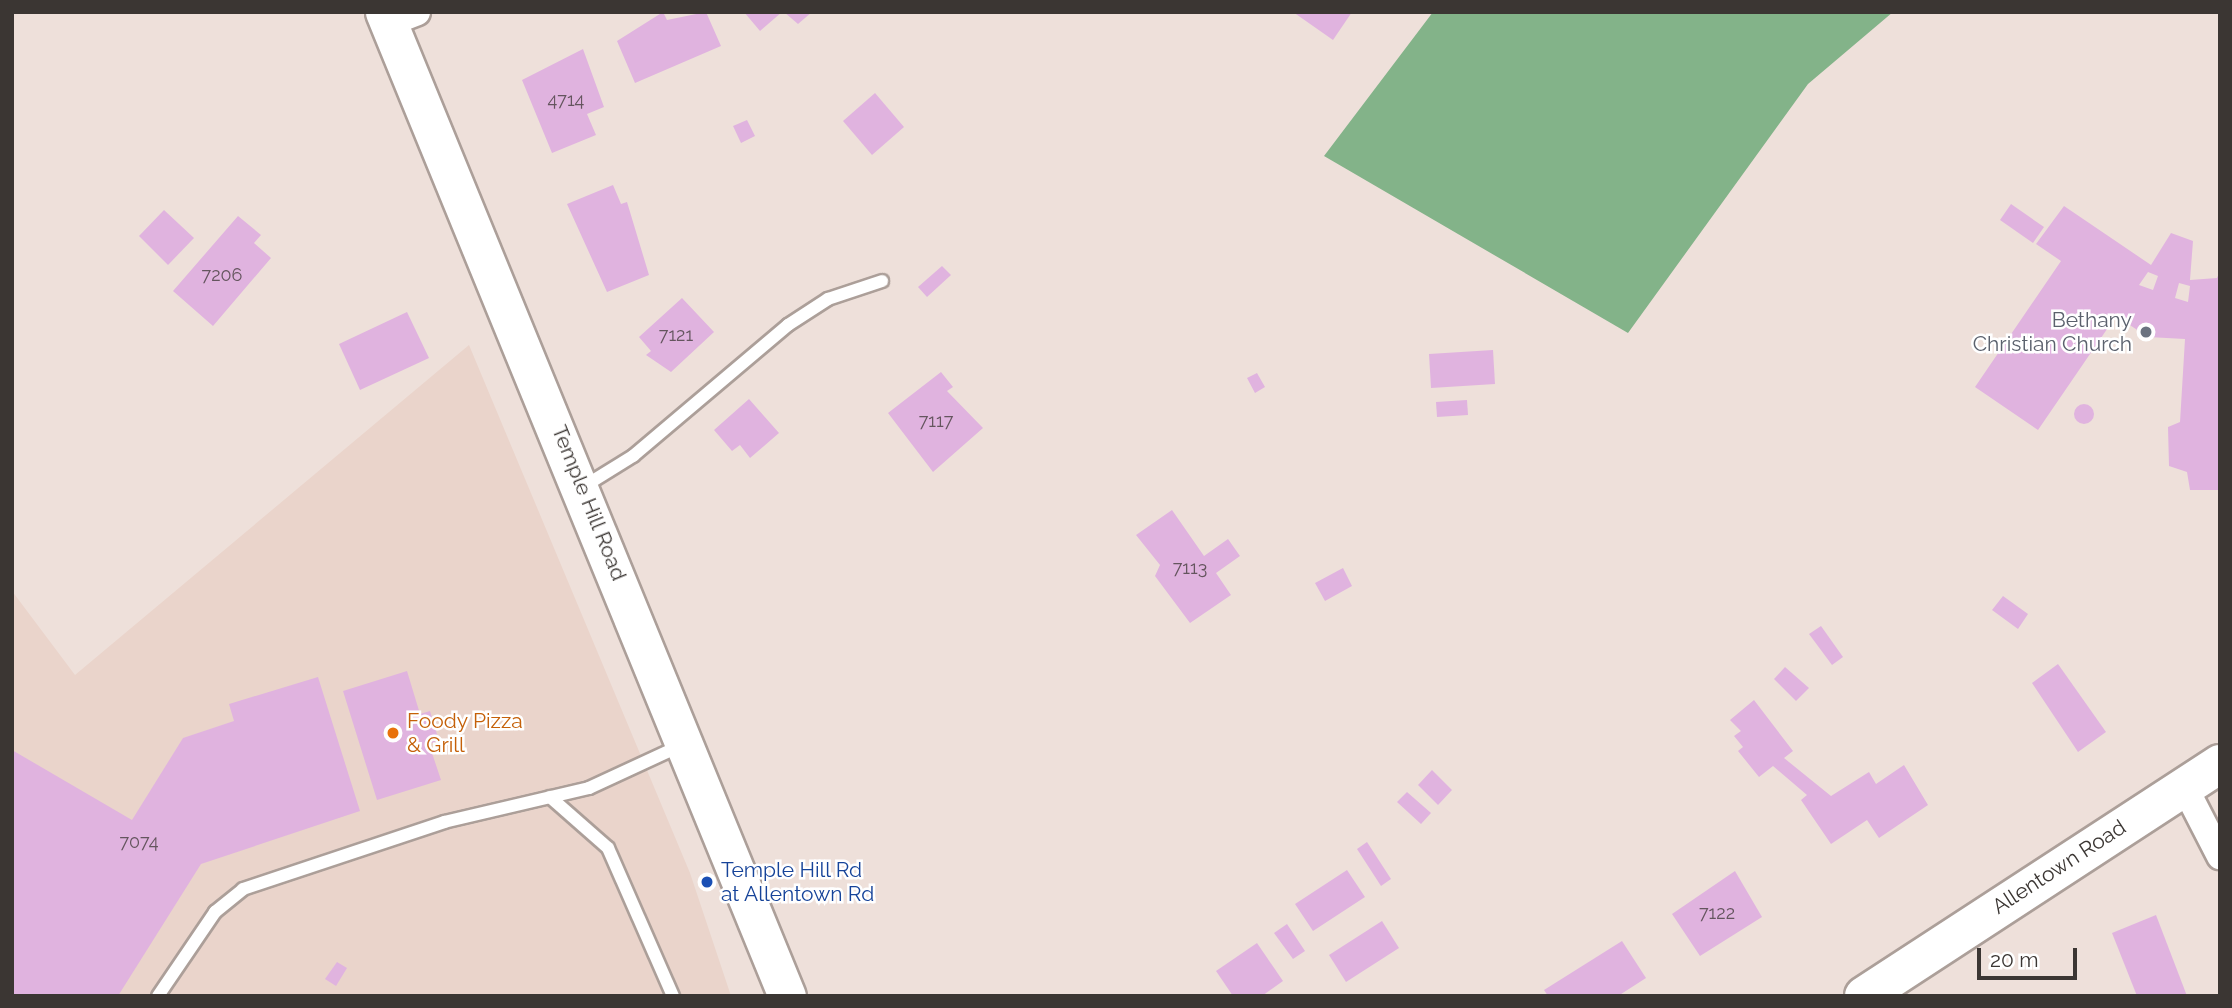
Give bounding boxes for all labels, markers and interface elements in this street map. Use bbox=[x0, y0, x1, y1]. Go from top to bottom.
house number: 4714 bbox=[548, 89, 584, 111]
house number: 7206 bbox=[202, 264, 242, 286]
place label: Bethany Christian Church bbox=[1973, 307, 2132, 357]
house number: 7121 bbox=[659, 324, 693, 346]
marker: Bethany Christian Church bbox=[2138, 324, 2154, 340]
house number: 7117 bbox=[919, 410, 953, 432]
street label: Temple Hill Road bbox=[546, 421, 632, 585]
house number: 7113 bbox=[1173, 557, 1207, 579]
place label: Foody Pizza & Grill bbox=[407, 708, 523, 758]
marker: Foody Pizza & Grill bbox=[385, 725, 401, 741]
street label: Allentown Road bbox=[1988, 814, 2130, 920]
house number: 7074 bbox=[120, 831, 158, 853]
place label: Temple Hill Rd at Allentown Rd bbox=[721, 857, 875, 907]
marker: Temple Hill Rd at Allentown Rd bbox=[699, 874, 715, 890]
house number: 7122 bbox=[1699, 902, 1735, 924]
scale bar bbox=[1980, 934, 2080, 978]
text: 20 m bbox=[1990, 947, 2038, 972]

